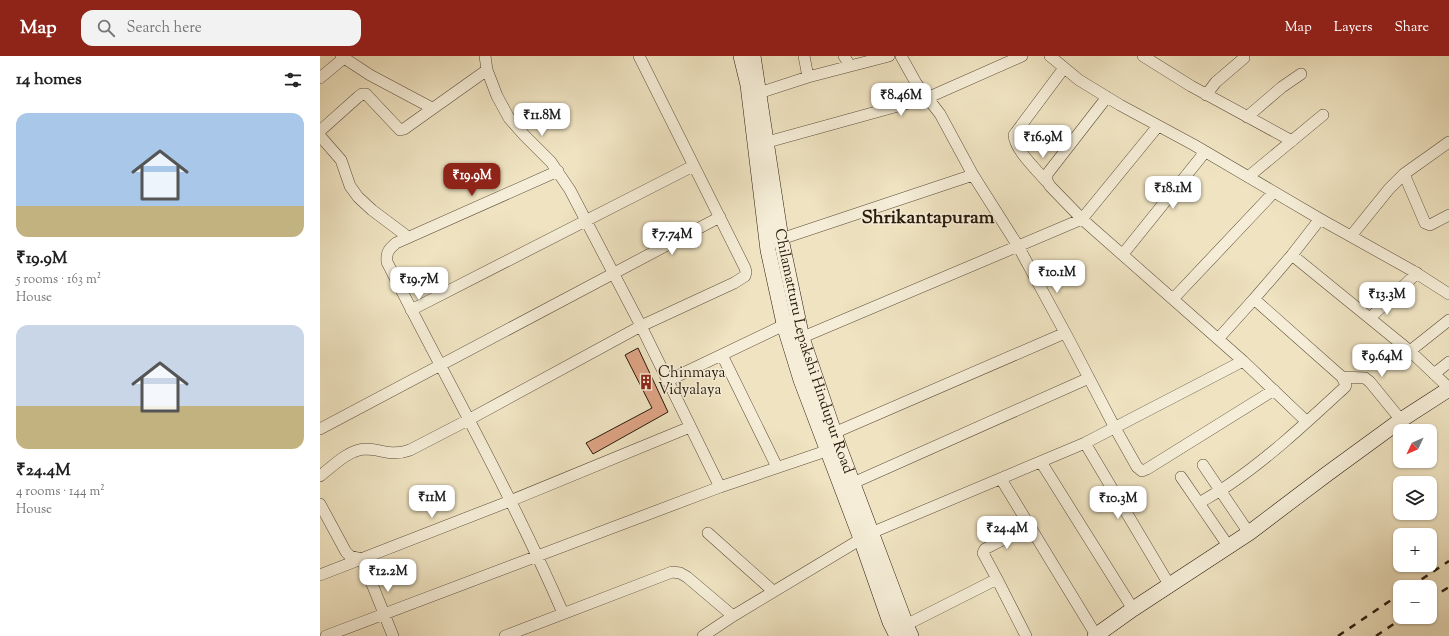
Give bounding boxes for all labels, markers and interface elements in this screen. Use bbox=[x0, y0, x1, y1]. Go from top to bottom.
search box bbox=[81, 10, 361, 46]
text: Map bbox=[20, 15, 57, 42]
icon: search bbox=[95, 17, 117, 39]
text: Search here bbox=[127, 18, 202, 39]
text: Map bbox=[1285, 18, 1312, 38]
text: Layers bbox=[1334, 18, 1372, 38]
text: Share bbox=[1394, 18, 1429, 38]
text: 14 homes bbox=[16, 68, 82, 92]
icon: filters bbox=[282, 69, 304, 91]
pin: ₹8.46M bbox=[868, 83, 934, 117]
text: ₹8.46M bbox=[880, 87, 922, 105]
pin: ₹11.8M bbox=[509, 103, 575, 137]
text: ₹11.8M bbox=[523, 107, 561, 125]
pin: ₹16.9M bbox=[1010, 125, 1076, 159]
text: ₹16.9M bbox=[1023, 129, 1063, 147]
icon: home bbox=[124, 139, 196, 211]
pin: ₹19.9M bbox=[439, 163, 505, 197]
text: ₹19.9M bbox=[452, 167, 492, 185]
pin: ₹18.1M bbox=[1140, 176, 1206, 210]
text: ₹18.1M bbox=[1154, 180, 1192, 198]
district label: Shrikantapuram bbox=[861, 205, 995, 232]
pin: ₹7.74M bbox=[639, 222, 705, 256]
text: ₹7.74M bbox=[652, 226, 692, 244]
street label: Chilamatturu Lepakshi Hindupur Road bbox=[769, 227, 859, 477]
text: ₹19.9M bbox=[16, 247, 67, 271]
pin: ₹10.1M bbox=[1024, 260, 1090, 294]
text: ₹10.1M bbox=[1038, 264, 1076, 282]
pin: ₹19.7M bbox=[386, 267, 452, 301]
text: 5 rooms · 163 m² bbox=[16, 271, 101, 289]
text: ₹19.7M bbox=[399, 271, 439, 289]
pin: ₹13.3M bbox=[1354, 282, 1420, 316]
text: ₹13.3M bbox=[1368, 286, 1406, 304]
text: House bbox=[16, 289, 52, 307]
pin: ₹9.64M bbox=[1349, 344, 1415, 378]
text: ₹9.64M bbox=[1361, 348, 1403, 366]
icon: home bbox=[124, 351, 196, 423]
place label: Chinmaya Vidyalaya bbox=[658, 363, 726, 401]
building icon: Chinmaya Vidyalaya bbox=[637, 373, 655, 391]
north arrow bbox=[1393, 424, 1437, 468]
map controls bbox=[1393, 424, 1437, 624]
text: ₹24.4M bbox=[16, 459, 71, 483]
button: layers bbox=[1393, 476, 1437, 520]
text: 4 rooms · 144 m² bbox=[16, 483, 105, 501]
pin: ₹11M bbox=[408, 485, 456, 519]
pin: ₹10.3M bbox=[1085, 486, 1151, 520]
text: ₹11M bbox=[418, 489, 446, 507]
text: ₹10.3M bbox=[1099, 490, 1137, 508]
text: House bbox=[16, 501, 52, 519]
pin: ₹24.4M bbox=[974, 516, 1040, 550]
text: ₹24.4M bbox=[986, 520, 1028, 538]
button: + bbox=[1393, 528, 1437, 572]
pin: ₹12.2M bbox=[355, 559, 421, 593]
text: ₹12.2M bbox=[368, 563, 408, 581]
button: − bbox=[1393, 580, 1437, 624]

